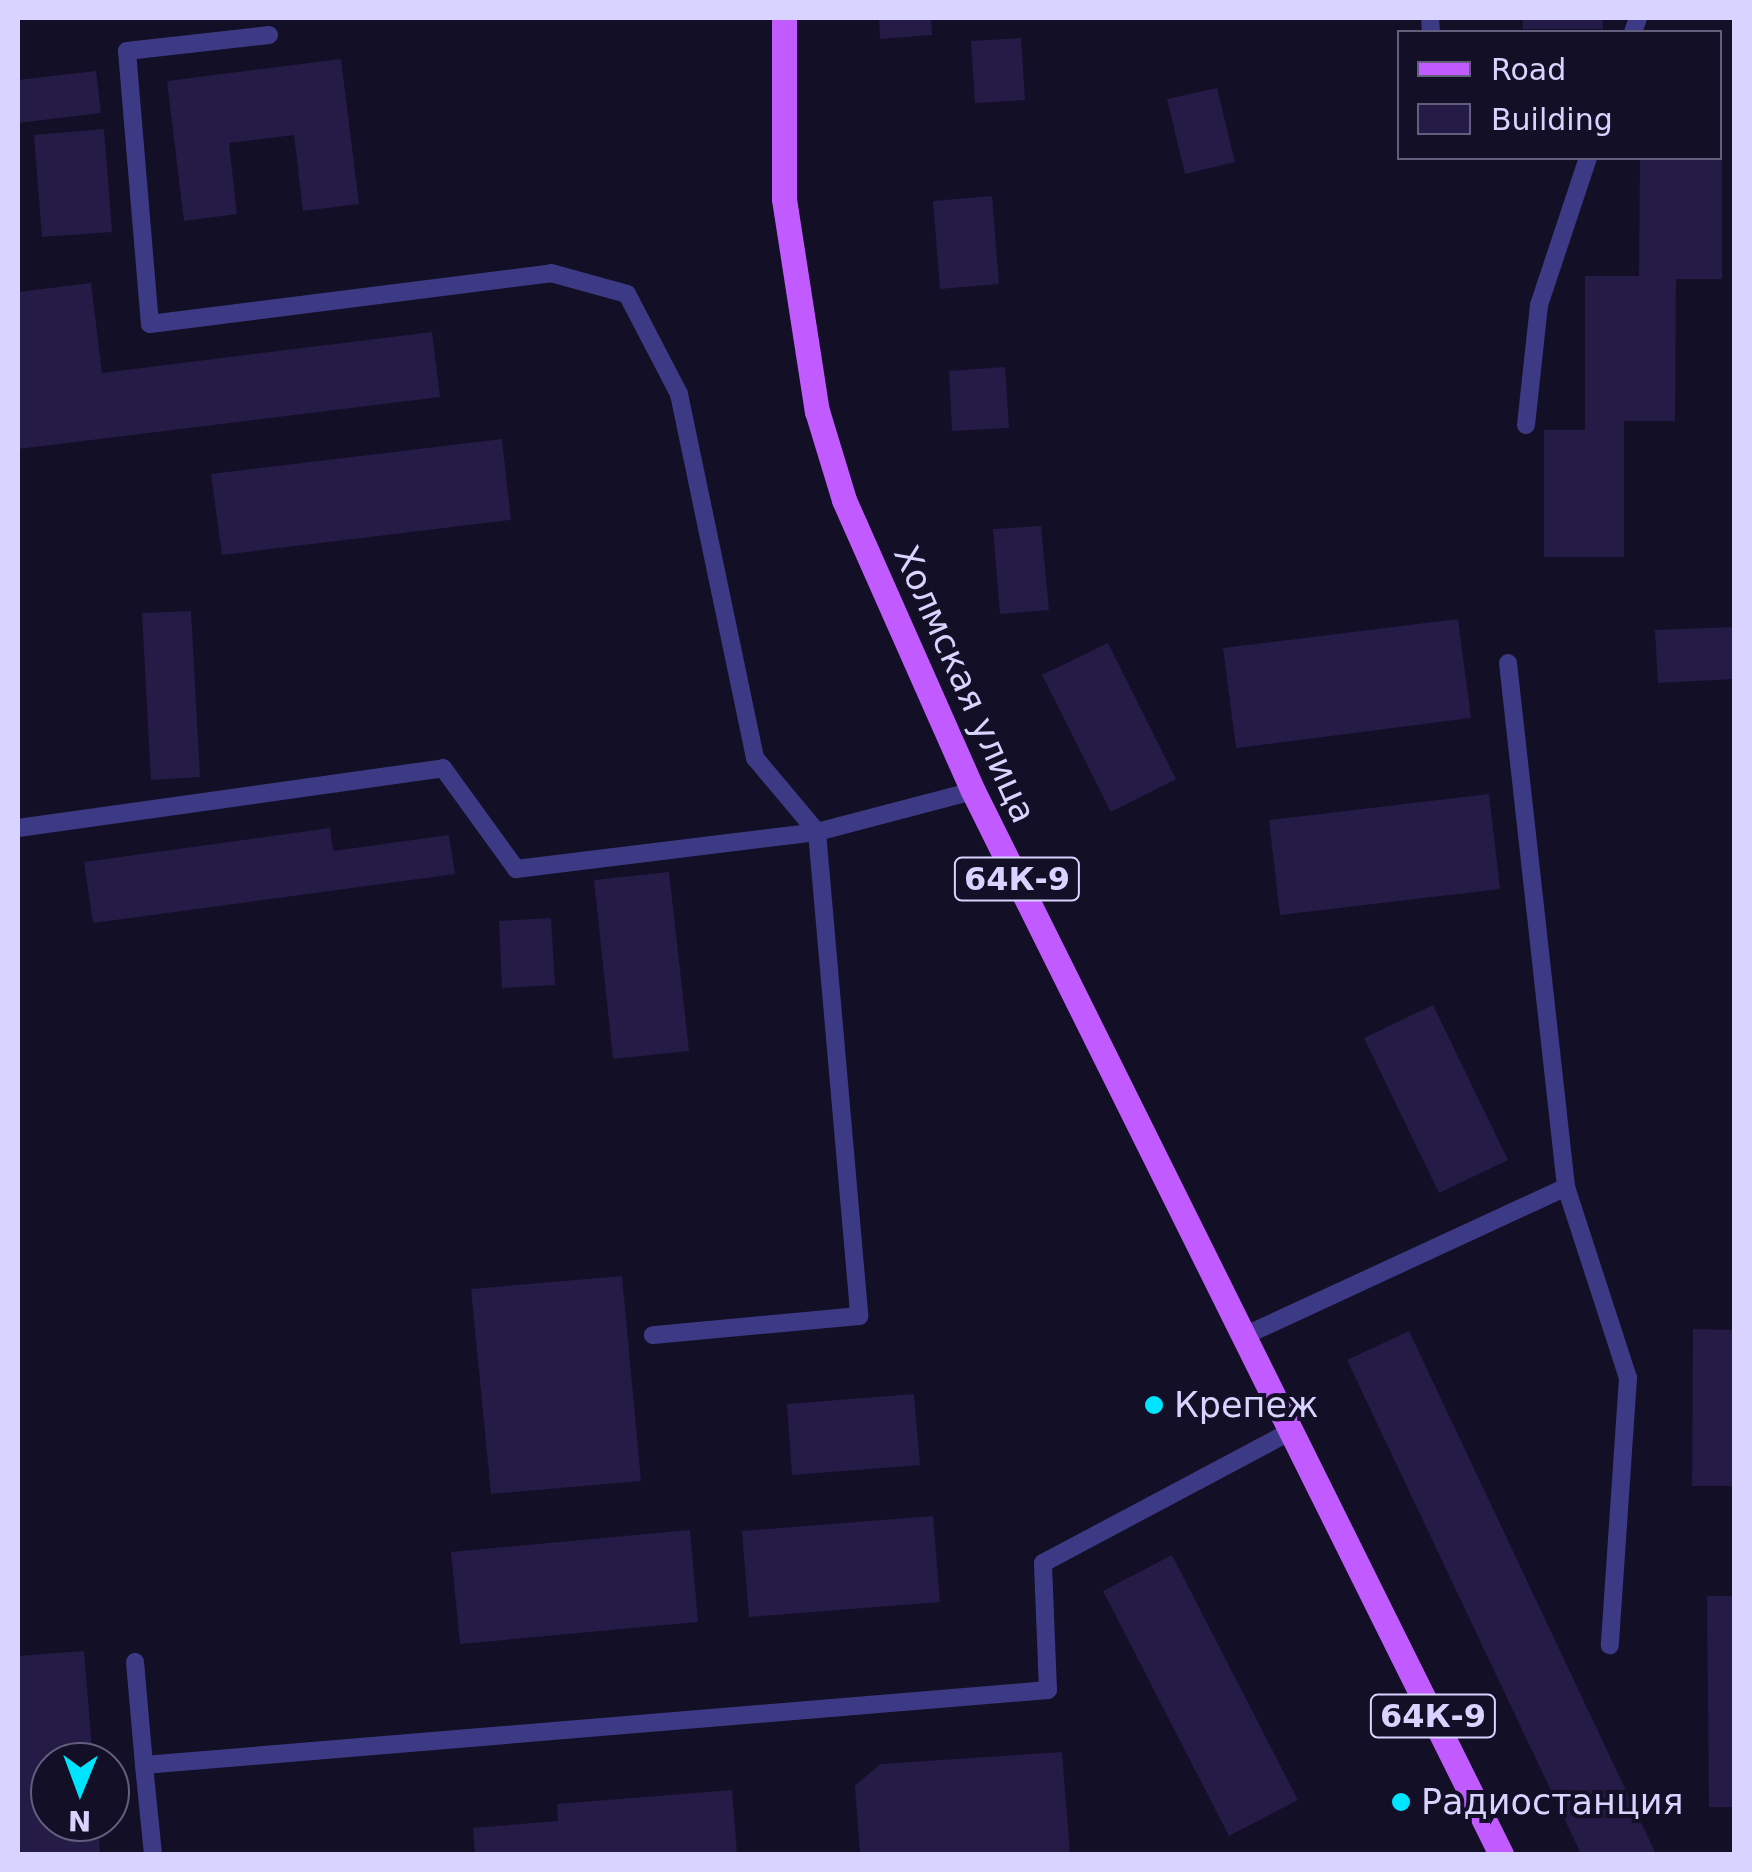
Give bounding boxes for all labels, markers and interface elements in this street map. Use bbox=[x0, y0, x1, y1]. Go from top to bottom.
legend bbox=[1397, 30, 1722, 160]
text: Road bbox=[1491, 52, 1566, 87]
text: Building bbox=[1491, 102, 1613, 137]
street label: Холмская улица bbox=[885, 539, 1045, 829]
road number: 64К-9 bbox=[952, 852, 1082, 906]
place label: Крепеж bbox=[1174, 1384, 1319, 1426]
marker: Крепеж bbox=[1143, 1394, 1165, 1416]
road number: 64К-9 bbox=[1368, 1689, 1498, 1743]
north arrow bbox=[30, 1742, 130, 1842]
place label: Радиостанция bbox=[1421, 1781, 1684, 1823]
marker: Радиостанция bbox=[1390, 1791, 1412, 1813]
text: N bbox=[67, 1804, 92, 1837]

